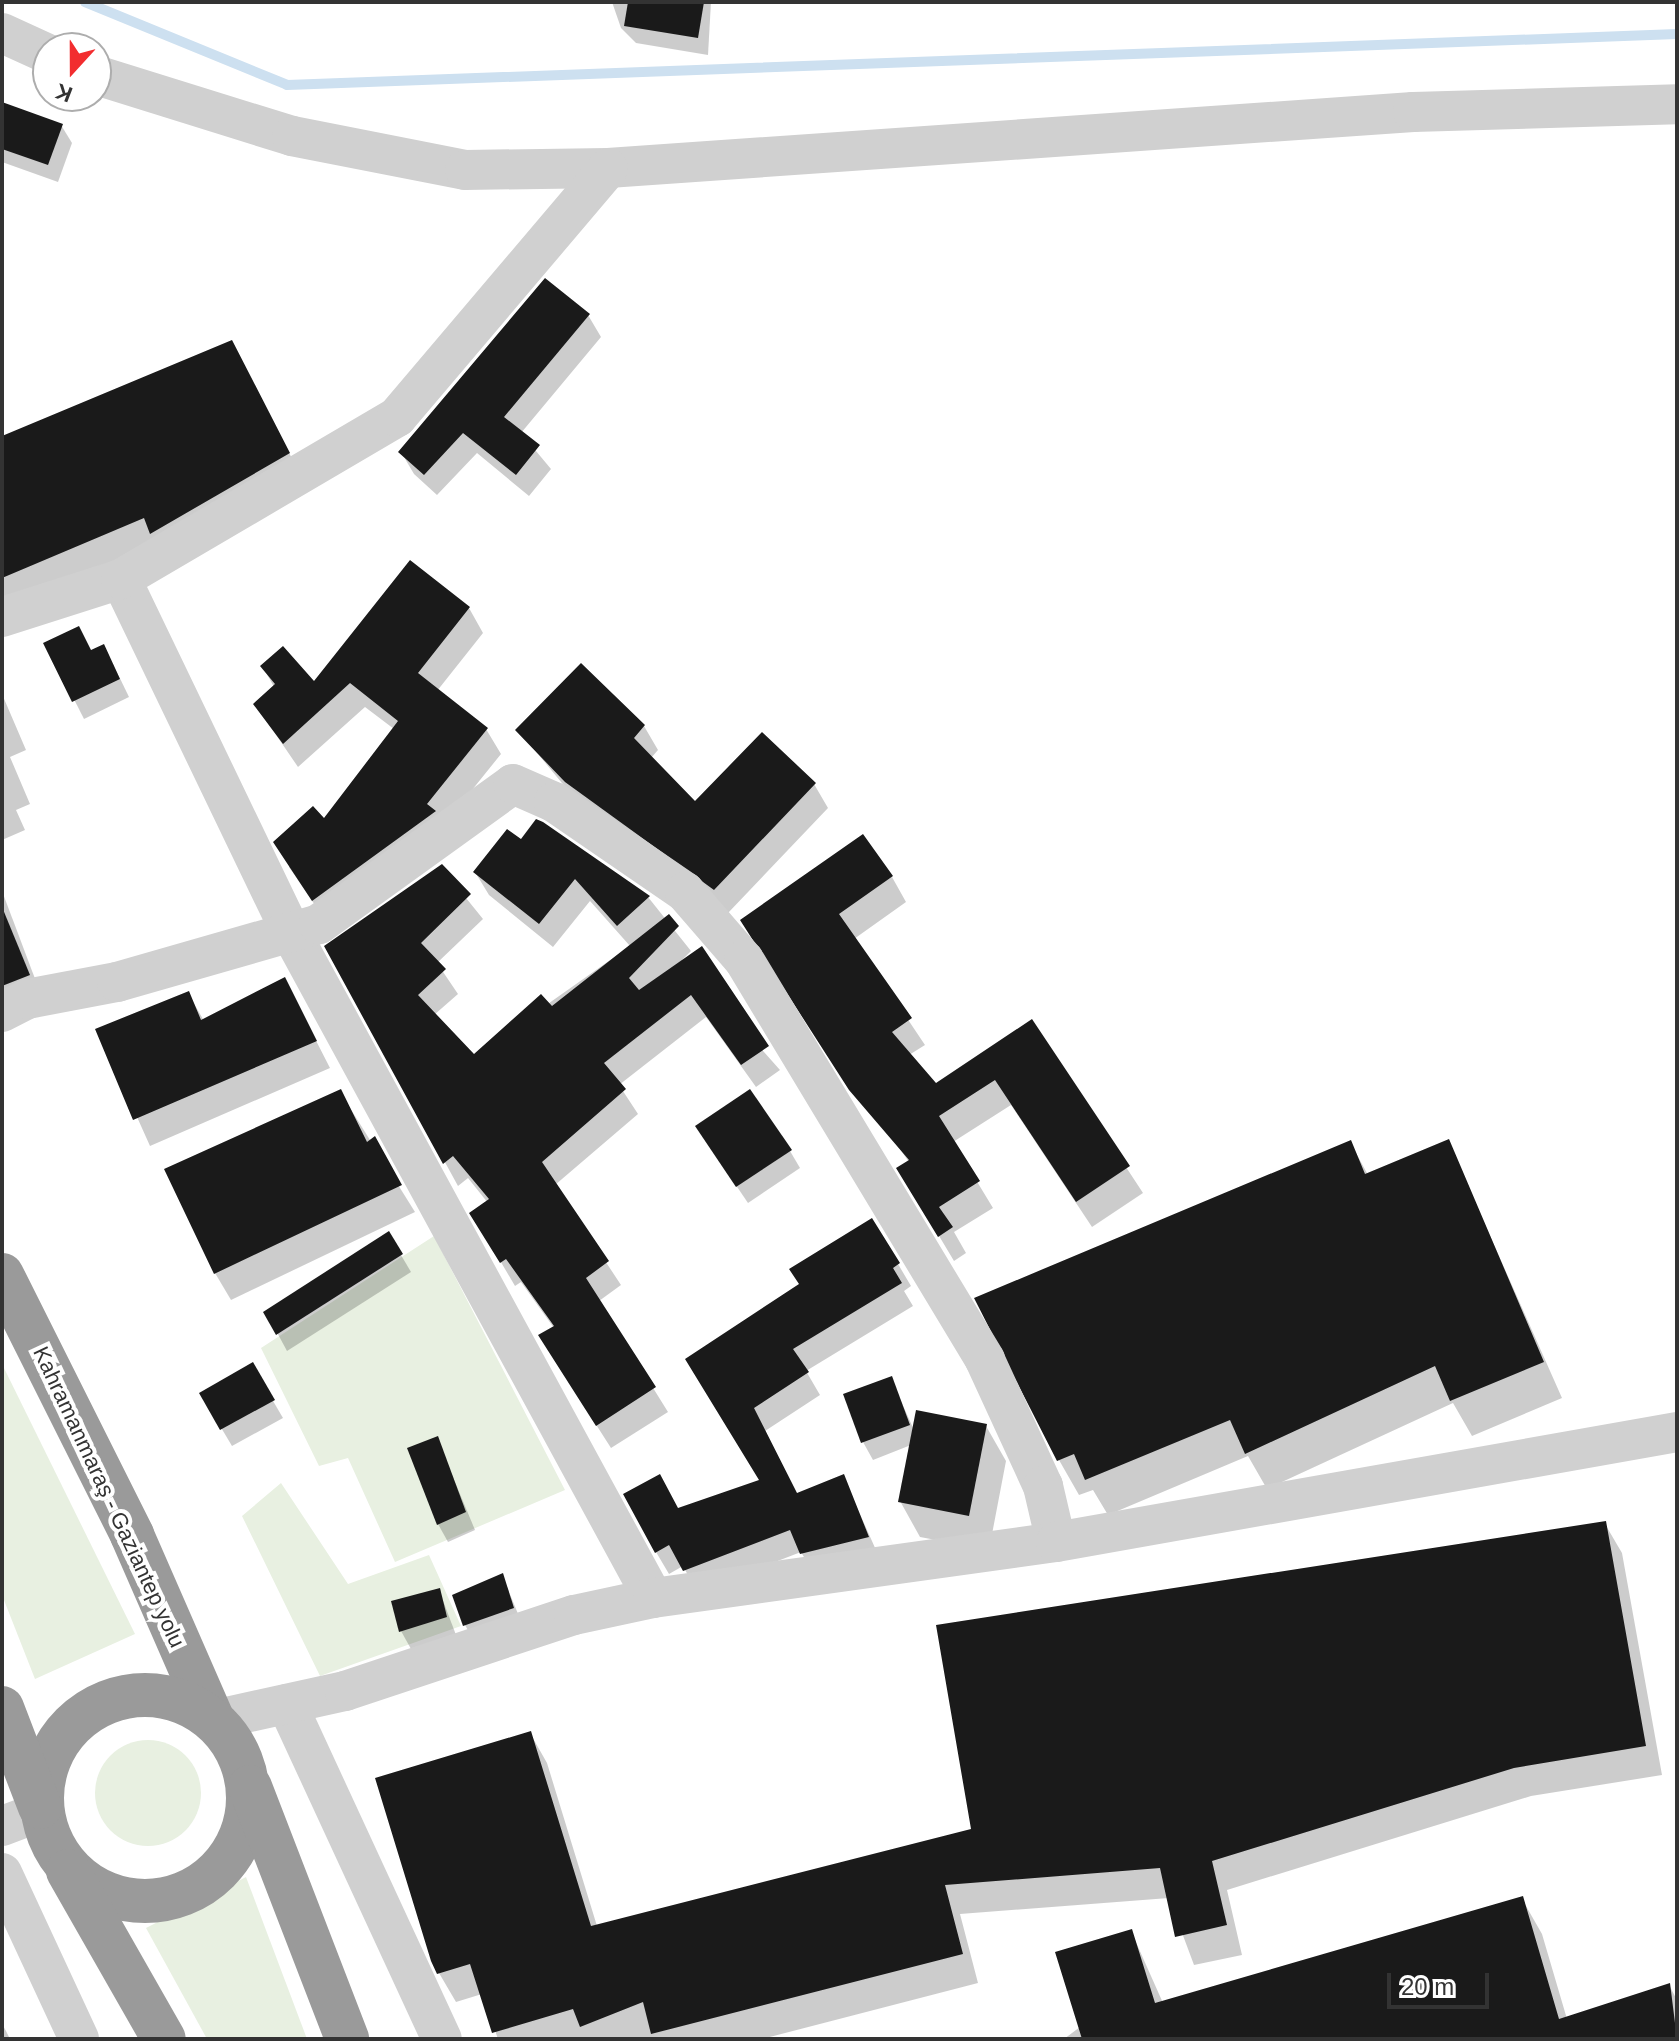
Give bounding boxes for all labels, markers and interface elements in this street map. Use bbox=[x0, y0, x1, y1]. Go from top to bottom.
north arrow bbox=[32, 32, 112, 112]
text: K bbox=[52, 78, 76, 108]
street label: Kahramanmaraş - Gaziantep yolu bbox=[28, 1342, 190, 1652]
scale bar bbox=[1391, 1957, 1493, 2007]
text: 20 m bbox=[1401, 1973, 1454, 2000]

